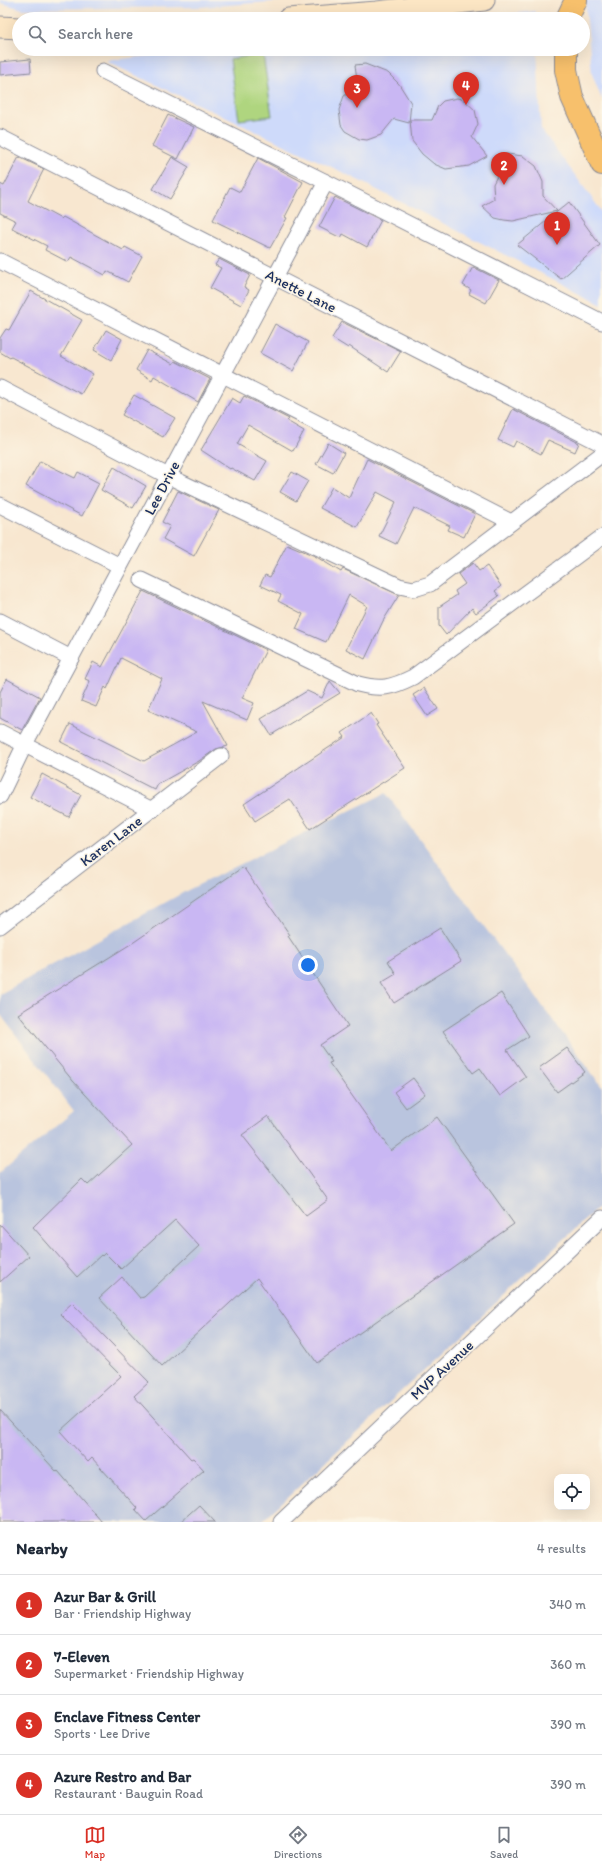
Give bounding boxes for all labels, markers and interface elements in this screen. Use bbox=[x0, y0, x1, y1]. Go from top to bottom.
search box bbox=[12, 12, 590, 56]
icon: search bbox=[26, 23, 48, 45]
text: Search here bbox=[58, 25, 133, 43]
pin: 4 bbox=[453, 72, 479, 105]
pin: 3 bbox=[344, 75, 370, 108]
pin: 2 bbox=[491, 152, 517, 185]
pin: 1 bbox=[544, 212, 570, 245]
street label: Anette Lane bbox=[262, 265, 340, 317]
street label: Lee Drive bbox=[140, 458, 184, 518]
street label: Karen Lane bbox=[76, 812, 146, 870]
your location bbox=[298, 955, 318, 975]
street label: MVP Avenue bbox=[407, 1336, 477, 1404]
map controls bbox=[554, 1474, 590, 1510]
button: locate bbox=[554, 1474, 590, 1510]
text: Nearby bbox=[16, 1538, 68, 1558]
text: 4 results bbox=[537, 1541, 586, 1556]
text: Azur Bar & Grill bbox=[54, 1588, 156, 1606]
text: 1 bbox=[26, 1597, 32, 1612]
text: 340 m bbox=[549, 1597, 586, 1612]
text: Bar · Friendship Highway bbox=[54, 1606, 191, 1621]
text: 7-Eleven bbox=[54, 1648, 110, 1666]
text: 2 bbox=[26, 1657, 32, 1672]
text: 360 m bbox=[550, 1657, 586, 1672]
text: Supermarket · Friendship Highway bbox=[54, 1666, 244, 1681]
text: Enclave Fitness Center bbox=[54, 1708, 200, 1726]
text: 3 bbox=[25, 1717, 33, 1732]
text: 390 m bbox=[550, 1717, 586, 1732]
text: Sports · Lee Drive bbox=[54, 1726, 150, 1741]
text: Azure Restro and Bar bbox=[54, 1768, 191, 1786]
text: 4 bbox=[25, 1777, 33, 1792]
text: 390 m bbox=[550, 1777, 586, 1792]
text: Restaurant · Bauguin Road bbox=[54, 1786, 203, 1801]
tab: Map bbox=[84, 1824, 106, 1861]
tab: Directions bbox=[274, 1824, 322, 1861]
tab: Saved bbox=[490, 1824, 518, 1861]

